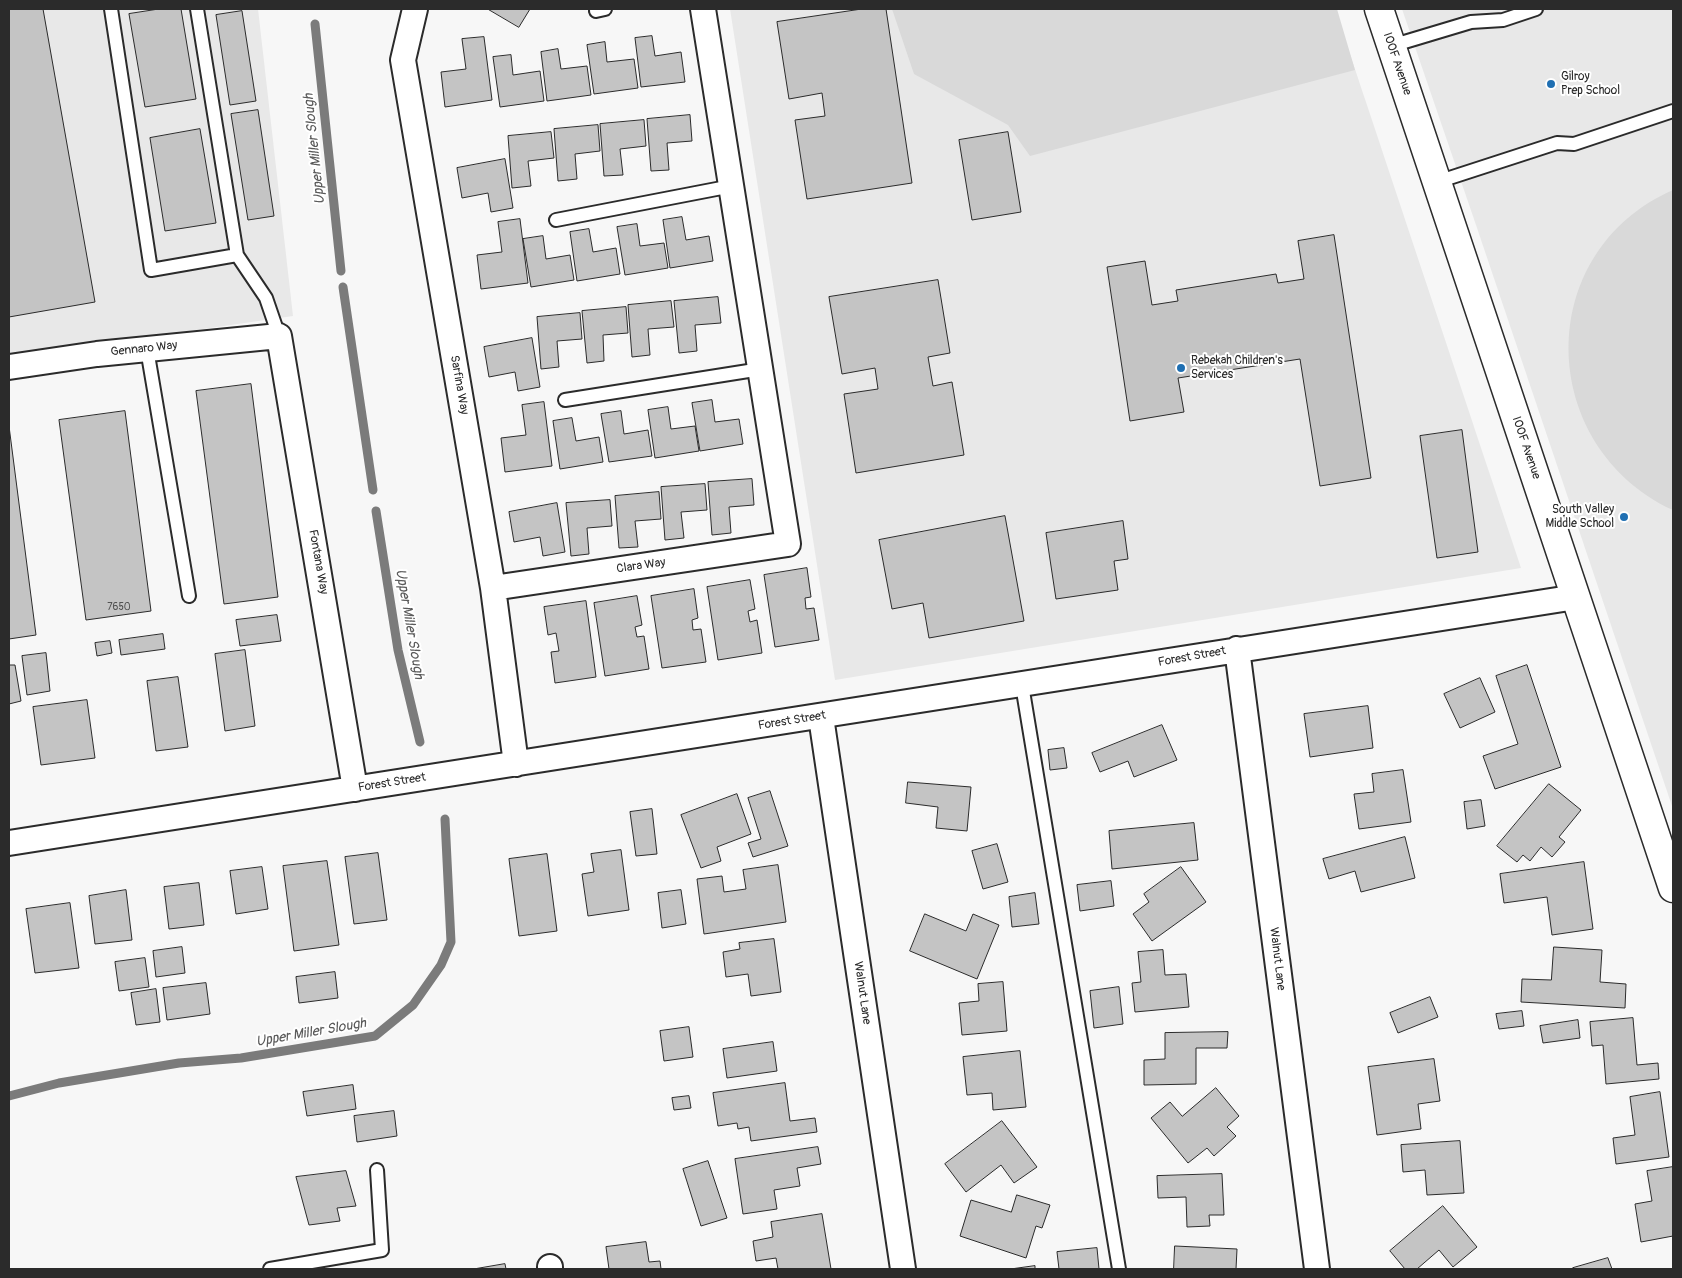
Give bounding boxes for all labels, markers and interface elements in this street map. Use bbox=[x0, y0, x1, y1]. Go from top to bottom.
street label: IOOF Avenue bbox=[1380, 31, 1414, 97]
place label: Gilroy Prep School bbox=[1561, 70, 1620, 98]
marker: Gilroy Prep School bbox=[1545, 78, 1557, 90]
water label: Upper Miller Slough bbox=[301, 93, 329, 205]
street label: Gennaro Way bbox=[110, 338, 178, 360]
street label: Sarfina Way bbox=[447, 354, 471, 416]
place label: Rebekah Children's Services bbox=[1191, 354, 1283, 382]
marker: Rebekah Children's Services bbox=[1175, 362, 1187, 374]
street label: IOOF Avenue bbox=[1509, 415, 1543, 481]
place label: South Valley Middle School bbox=[1546, 503, 1614, 531]
marker: South Valley Middle School bbox=[1618, 511, 1630, 523]
street label: Fontana Way bbox=[305, 528, 331, 596]
street label: Clara Way bbox=[616, 555, 666, 577]
water label: Upper Miller Slough bbox=[391, 568, 427, 680]
house number: 7650 bbox=[107, 601, 131, 613]
street label: Forest Street bbox=[1157, 644, 1227, 670]
street label: Forest Street bbox=[757, 709, 827, 733]
street label: Forest Street bbox=[357, 771, 427, 795]
street label: Walnut Lane bbox=[1266, 927, 1288, 991]
street label: Walnut Lane bbox=[850, 960, 874, 1026]
water label: Upper Miller Slough bbox=[255, 1015, 367, 1051]

